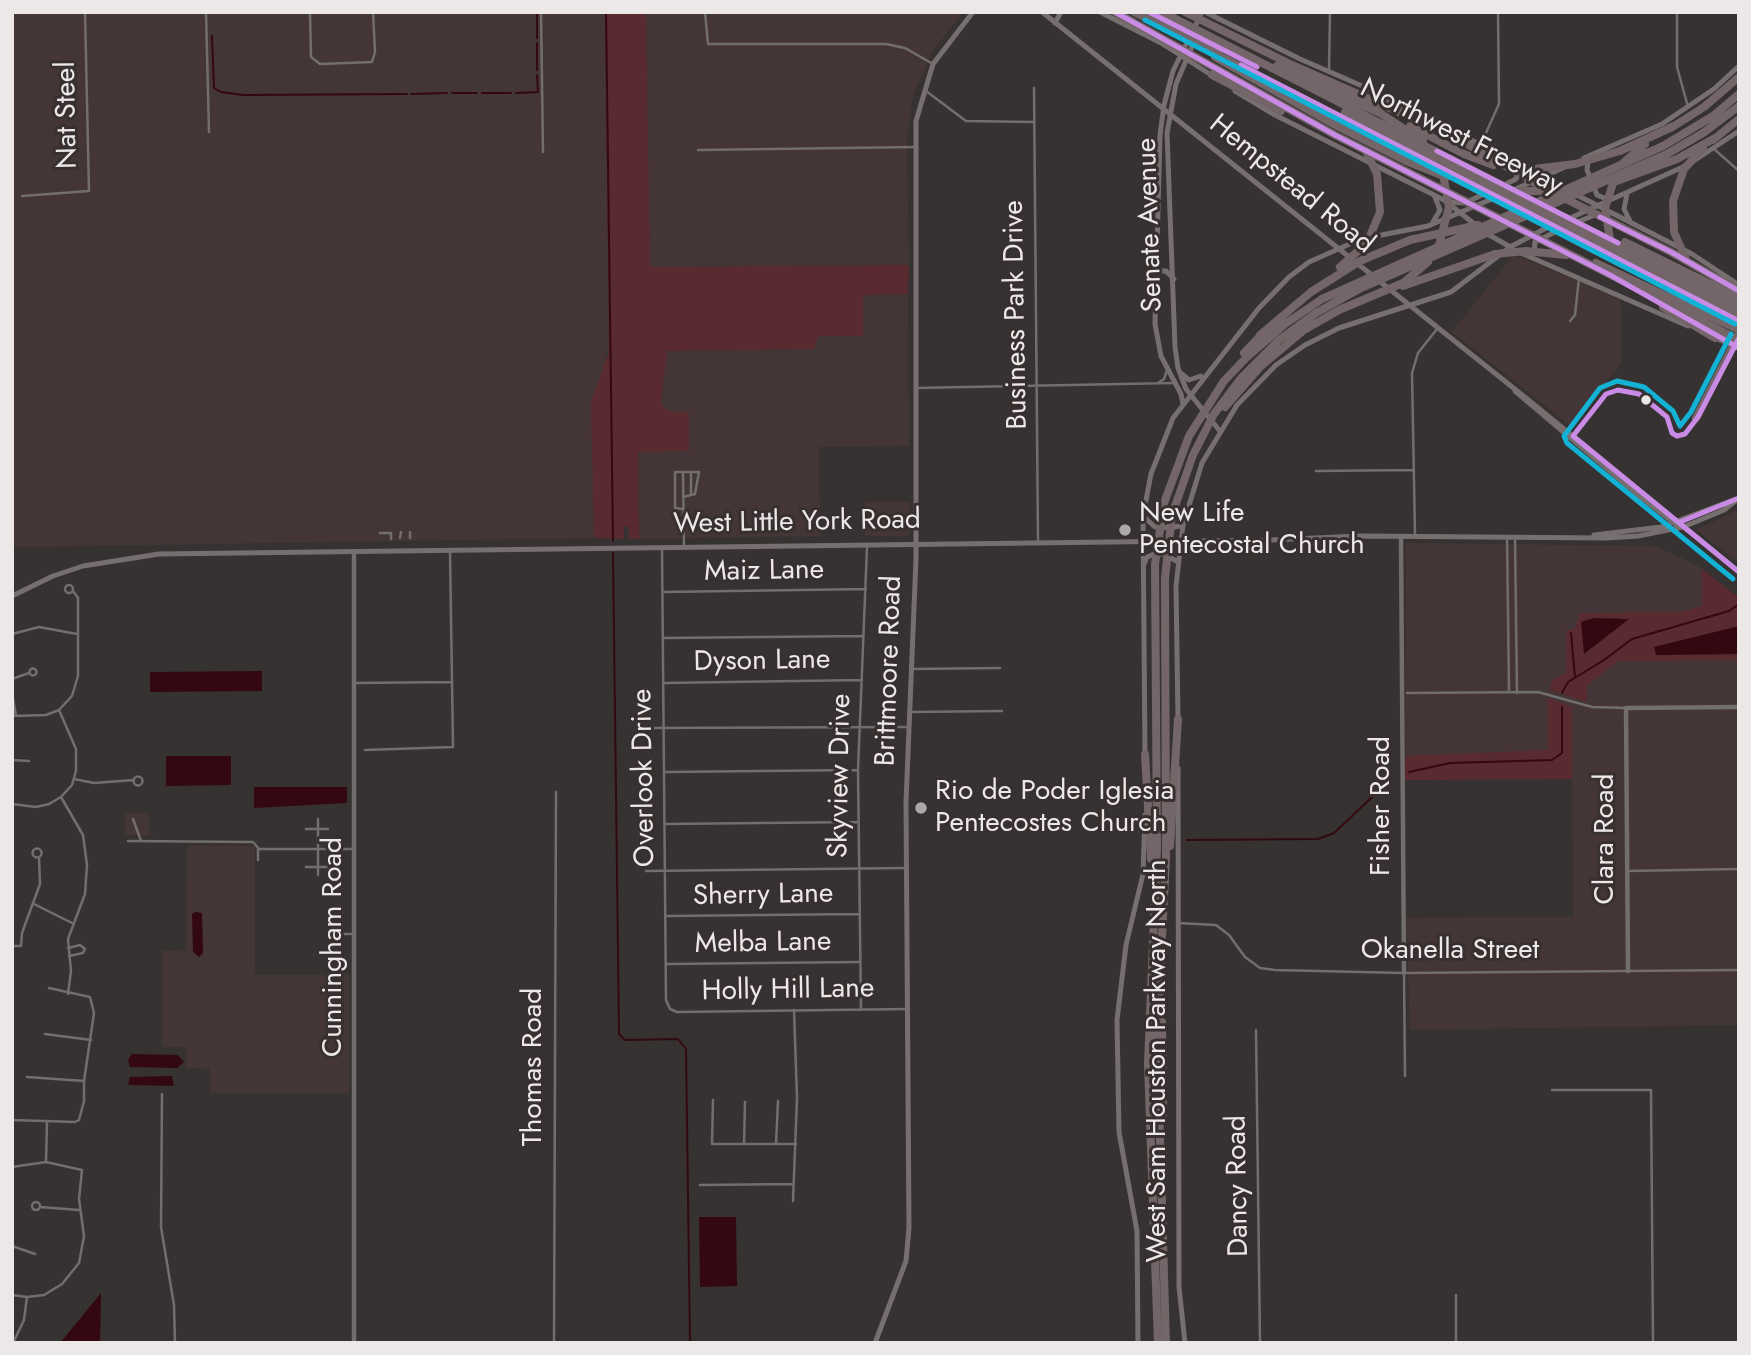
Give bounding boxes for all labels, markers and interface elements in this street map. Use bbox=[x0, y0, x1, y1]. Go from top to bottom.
street label: Nat Steel bbox=[50, 61, 86, 169]
street label: Northwest Freeway bbox=[1354, 72, 1568, 204]
street label: Hempstead Road bbox=[1202, 108, 1380, 262]
street label: Senate Avenue bbox=[1131, 137, 1171, 313]
street label: Business Park Drive bbox=[998, 200, 1036, 430]
unlabelled marker bbox=[1639, 393, 1653, 407]
place label: New Life Pentecostal Church bbox=[1139, 497, 1365, 563]
street label: West Little York Road bbox=[673, 504, 921, 542]
marker: New Life Pentecostal Church bbox=[1117, 522, 1133, 538]
street label: Maiz Lane bbox=[704, 554, 824, 590]
street label: Brittmoore Road bbox=[870, 575, 910, 767]
street label: Dyson Lane bbox=[693, 644, 831, 680]
street label: Overlook Drive bbox=[627, 688, 663, 868]
street label: Skyview Drive bbox=[823, 693, 859, 859]
street label: Fisher Road bbox=[1365, 736, 1399, 876]
street label: Clara Road bbox=[1589, 774, 1623, 904]
place label: Rio de Poder Iglesia Pentecostes Church bbox=[935, 775, 1174, 841]
marker: Rio de Poder Iglesia Pentecostes Church bbox=[913, 800, 929, 816]
street label: Cunningham Road bbox=[317, 837, 351, 1057]
street label: West Sam Houston Parkway North bbox=[1141, 859, 1175, 1263]
street label: Sherry Lane bbox=[693, 878, 833, 914]
street label: Melba Lane bbox=[694, 926, 832, 962]
street label: Okanella Street bbox=[1361, 934, 1539, 968]
street label: Holly Hill Lane bbox=[701, 973, 875, 1009]
street label: Thomas Road bbox=[517, 988, 551, 1146]
street label: Dancy Road bbox=[1221, 1115, 1257, 1257]

